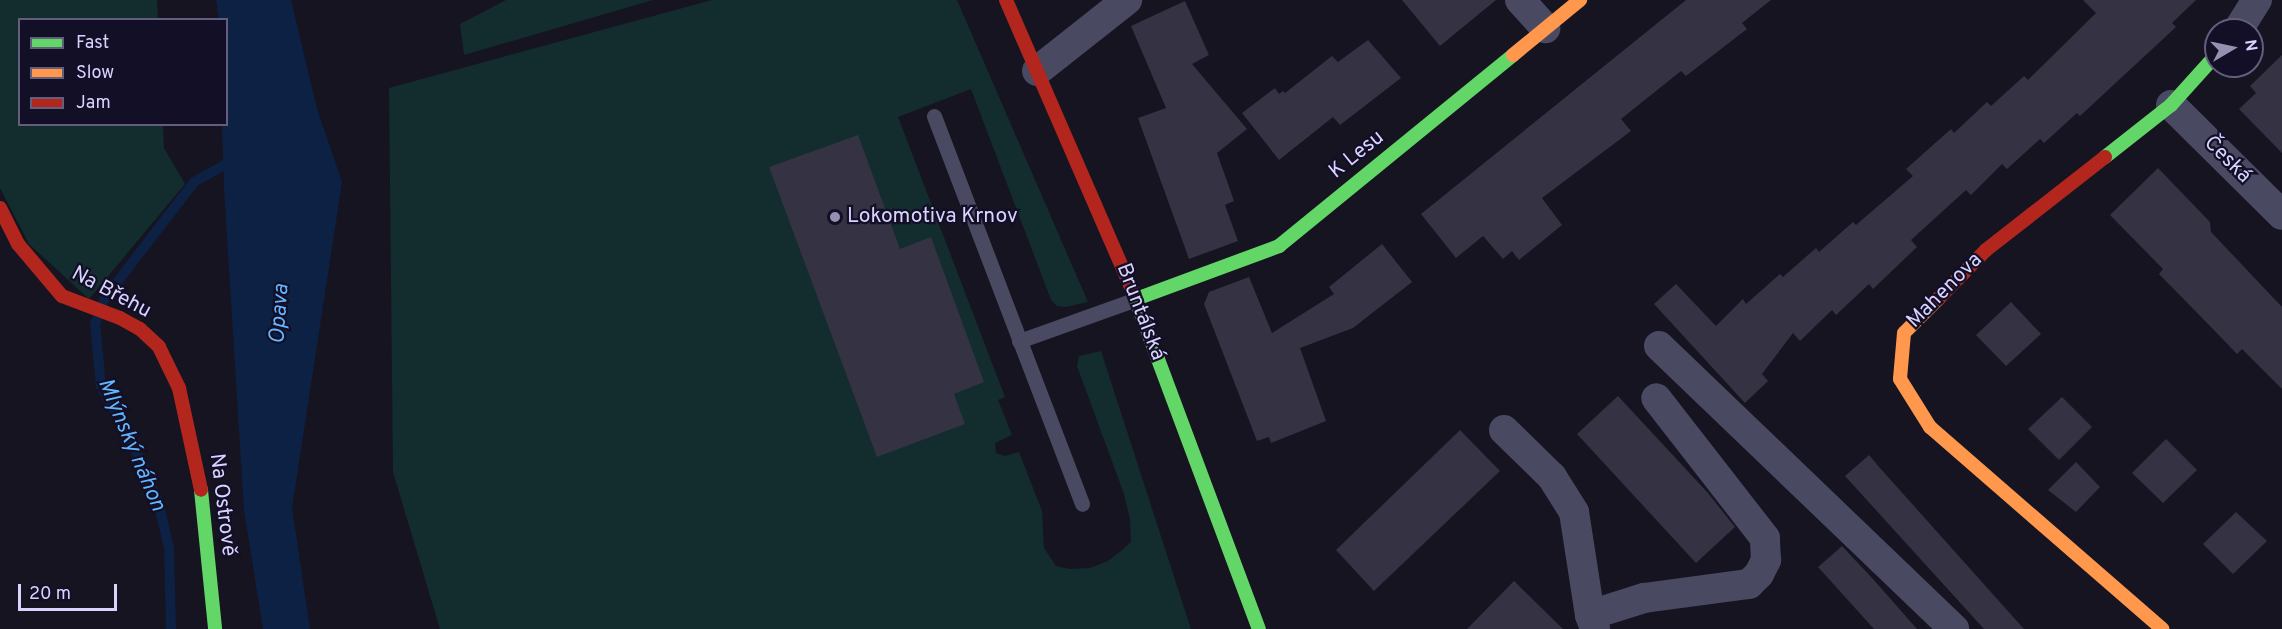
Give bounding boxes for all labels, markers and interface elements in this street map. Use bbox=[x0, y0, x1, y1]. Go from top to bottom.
legend bbox=[18, 18, 228, 126]
north arrow bbox=[2204, 18, 2264, 78]
text: Fast bbox=[76, 32, 109, 55]
text: N bbox=[2239, 38, 2261, 53]
text: Slow bbox=[76, 62, 114, 85]
text: Jam bbox=[76, 92, 111, 115]
street label: K Lesu bbox=[1325, 125, 1389, 185]
street label: Česká bbox=[2198, 131, 2256, 189]
place label: Lokomotiva Krnov bbox=[847, 204, 1018, 230]
marker: Lokomotiva Krnov bbox=[828, 210, 842, 224]
street label: Mahenova bbox=[1902, 248, 1988, 334]
street label: Bruntálská bbox=[1110, 260, 1170, 364]
street label: Na Břehu bbox=[67, 262, 155, 324]
water label: Opava bbox=[265, 283, 295, 345]
water label: Mlýnský náhon bbox=[91, 375, 171, 515]
street label: Na Ostrově bbox=[203, 452, 241, 558]
scale bar bbox=[21, 572, 120, 610]
text: 20 m bbox=[29, 583, 71, 606]

